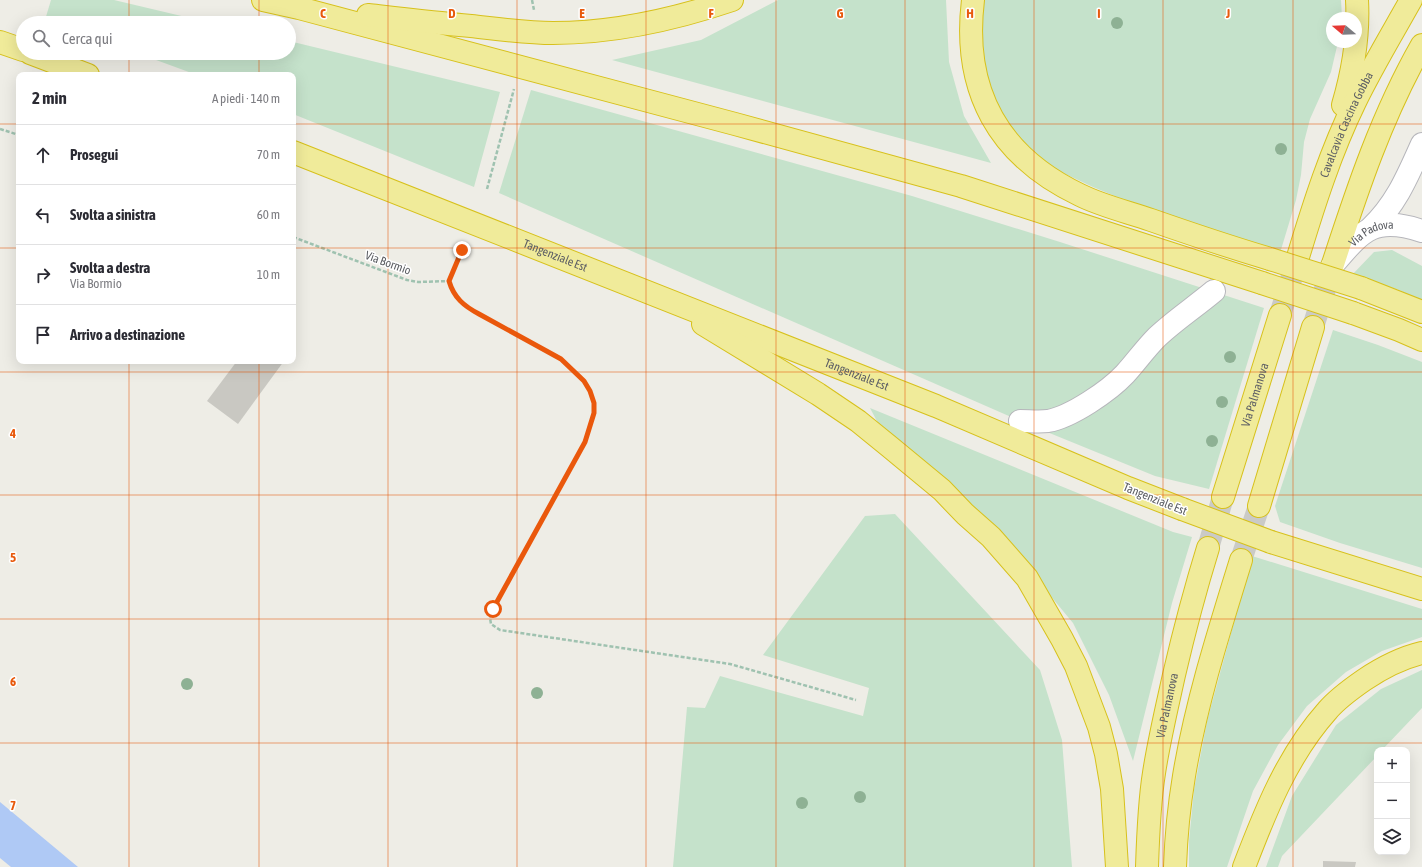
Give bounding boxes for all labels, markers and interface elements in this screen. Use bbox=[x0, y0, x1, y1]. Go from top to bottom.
text: C bbox=[320, 6, 326, 21]
text: D bbox=[448, 6, 456, 21]
text: E bbox=[579, 6, 585, 21]
text: F bbox=[708, 6, 714, 21]
text: G bbox=[837, 6, 844, 21]
text: H bbox=[966, 6, 974, 21]
text: I bbox=[1097, 6, 1101, 21]
text: J bbox=[1225, 6, 1230, 21]
north arrow bbox=[1326, 12, 1362, 48]
search box bbox=[16, 16, 296, 60]
icon: search bbox=[30, 27, 52, 49]
text: Cerca qui bbox=[62, 30, 112, 47]
street label: Cavalcavia Cascina Gobba bbox=[1317, 70, 1376, 179]
text: 2 min bbox=[32, 88, 67, 108]
text: A piedi · 140 m bbox=[212, 91, 280, 106]
icon: ahead bbox=[32, 144, 54, 166]
text: Prosegui bbox=[70, 146, 118, 163]
text: 70 m bbox=[257, 147, 280, 162]
icon: left bbox=[32, 204, 54, 226]
text: Svolta a sinistra bbox=[70, 206, 156, 223]
text: 60 m bbox=[257, 207, 280, 222]
street label: Via Padova bbox=[1346, 218, 1394, 249]
street label: Tangenziale Est bbox=[521, 237, 590, 275]
route end bbox=[453, 241, 471, 259]
street label: Via Bormio bbox=[363, 248, 413, 278]
text: Svolta a destra bbox=[70, 259, 150, 276]
icon: right bbox=[32, 264, 54, 286]
text: 10 m bbox=[257, 267, 280, 282]
text: Via Bormio bbox=[70, 276, 122, 291]
icon: arrive bbox=[32, 324, 54, 346]
text: Arrivo a destinazione bbox=[70, 326, 185, 343]
street label: Tangenziale Est bbox=[823, 356, 891, 394]
street label: Via Palmanova bbox=[1238, 361, 1272, 429]
text: 4 bbox=[9, 426, 16, 441]
street label: Tangenziale Est bbox=[1121, 480, 1189, 518]
text: 5 bbox=[10, 550, 16, 565]
route start bbox=[484, 600, 502, 618]
street label: Via Palmanova bbox=[1153, 672, 1181, 739]
text: 6 bbox=[10, 674, 16, 689]
map controls bbox=[1374, 747, 1410, 855]
button: + bbox=[1374, 747, 1410, 783]
button: − bbox=[1374, 783, 1410, 819]
text: 7 bbox=[10, 798, 16, 813]
button: layers bbox=[1374, 819, 1410, 855]

